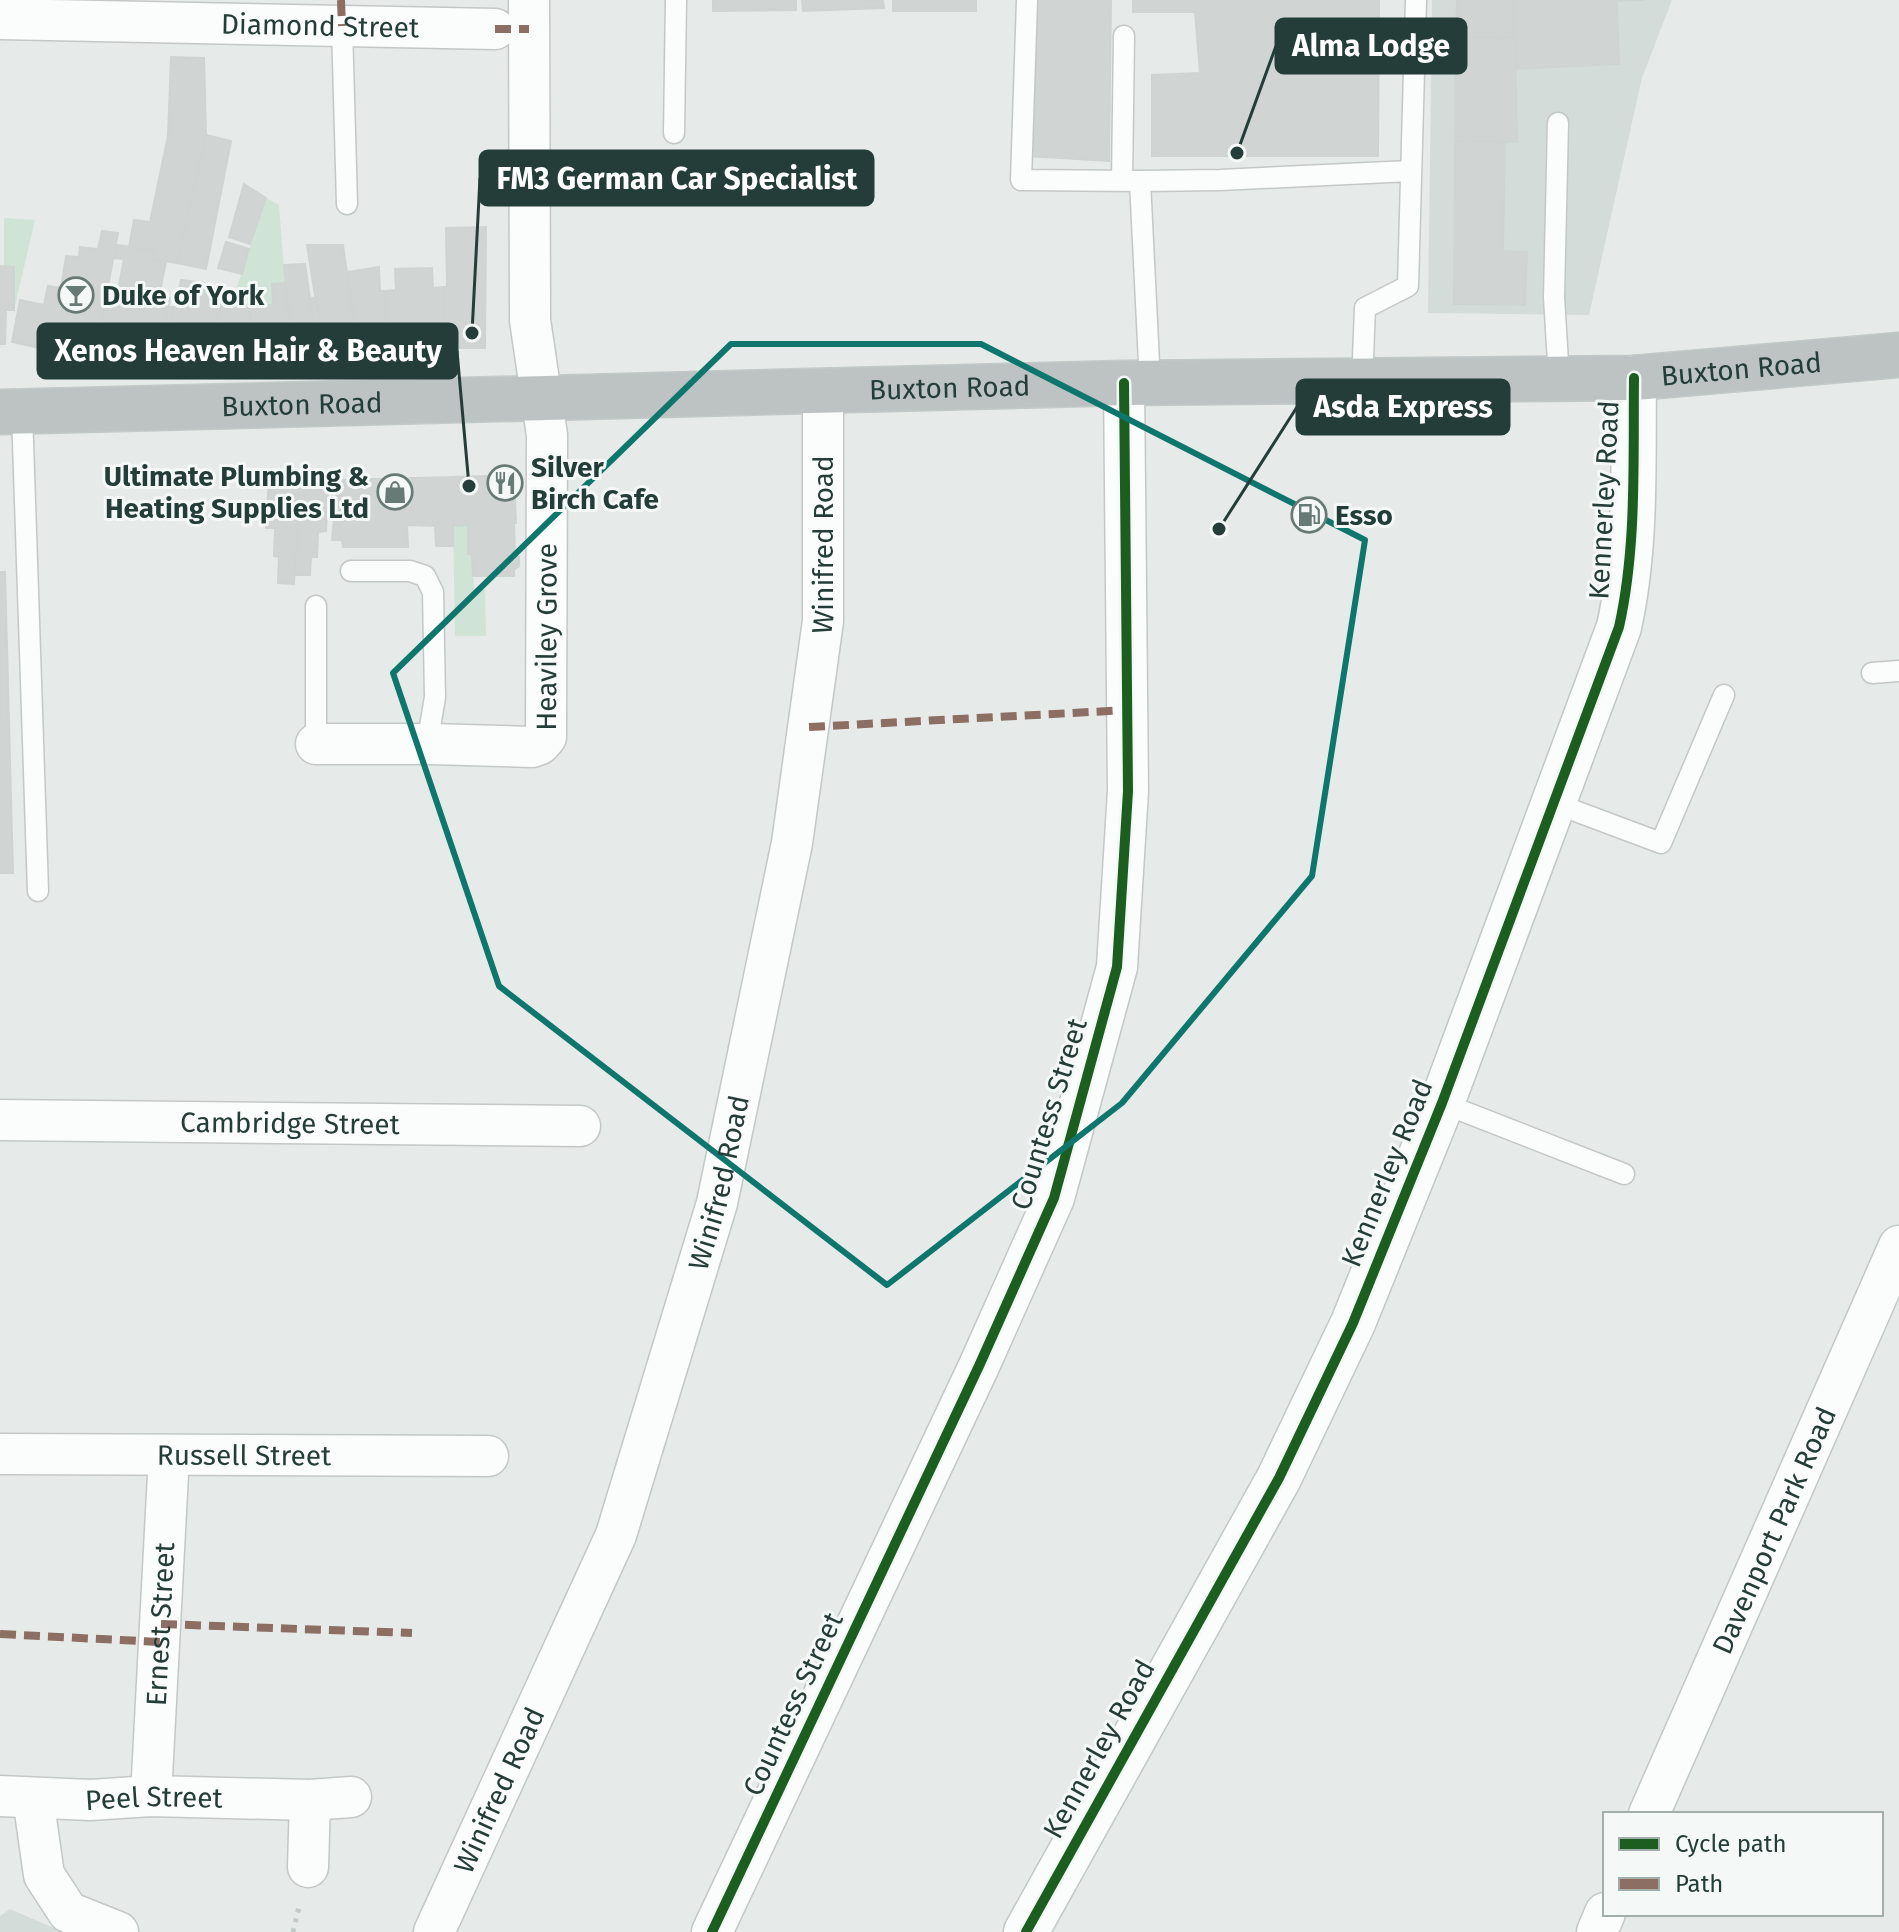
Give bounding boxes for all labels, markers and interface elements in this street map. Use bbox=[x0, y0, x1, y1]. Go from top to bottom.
street label: Diamond Street bbox=[221, 7, 420, 44]
callout: Alma Lodge bbox=[1276, 19, 1466, 73]
text: Alma Lodge bbox=[1291, 28, 1450, 64]
callout: FM3 German Car Specialist bbox=[480, 151, 873, 205]
text: FM3 German Car Specialist bbox=[497, 161, 858, 197]
bar icon: Duke of York bbox=[57, 276, 95, 314]
place label: Duke of York bbox=[102, 279, 265, 312]
callout: Xenos Heaven Hair & Beauty bbox=[38, 324, 457, 378]
text: Xenos Heaven Hair & Beauty bbox=[53, 333, 442, 369]
street label: Buxton Road bbox=[1659, 345, 1823, 392]
street label: Buxton Road bbox=[869, 369, 1031, 406]
callout: Asda Express bbox=[1297, 380, 1509, 434]
street label: Buxton Road bbox=[221, 386, 383, 423]
text: Asda Express bbox=[1312, 389, 1493, 425]
street label: Kennerley Road bbox=[1582, 400, 1626, 600]
place label: Silver Birch Cafe bbox=[531, 451, 659, 516]
street label: Winifred Road bbox=[805, 455, 841, 636]
place label: Ultimate Plumbing & Heating Supplies Ltd bbox=[104, 460, 369, 525]
restaurant icon: Silver Birch Cafe bbox=[486, 464, 524, 502]
shop icon: Ultimate Plumbing & Heating Supplies Ltd bbox=[376, 473, 414, 511]
fuel station icon: Esso bbox=[1290, 496, 1328, 534]
place label: Esso bbox=[1335, 499, 1393, 532]
street label: Heaviley Grove bbox=[530, 543, 563, 731]
street label: Countess Street bbox=[1004, 1013, 1094, 1214]
street label: Kennerley Road bbox=[1334, 1074, 1440, 1272]
street label: Winifred Road bbox=[681, 1092, 756, 1274]
street label: Cambridge Street bbox=[180, 1105, 401, 1141]
street label: Davenport Park Road bbox=[1705, 1402, 1843, 1659]
street label: Russell Street bbox=[157, 1438, 332, 1472]
street label: Ernest Street bbox=[139, 1541, 181, 1707]
street label: Countess Street bbox=[736, 1606, 850, 1801]
street label: Kennerley Road bbox=[1036, 1654, 1162, 1844]
street label: Winifred Road bbox=[447, 1702, 551, 1878]
street label: Peel Street bbox=[84, 1779, 224, 1817]
legend bbox=[1603, 1812, 1883, 1916]
text: Cycle path bbox=[1675, 1830, 1787, 1858]
text: Path bbox=[1675, 1870, 1723, 1898]

